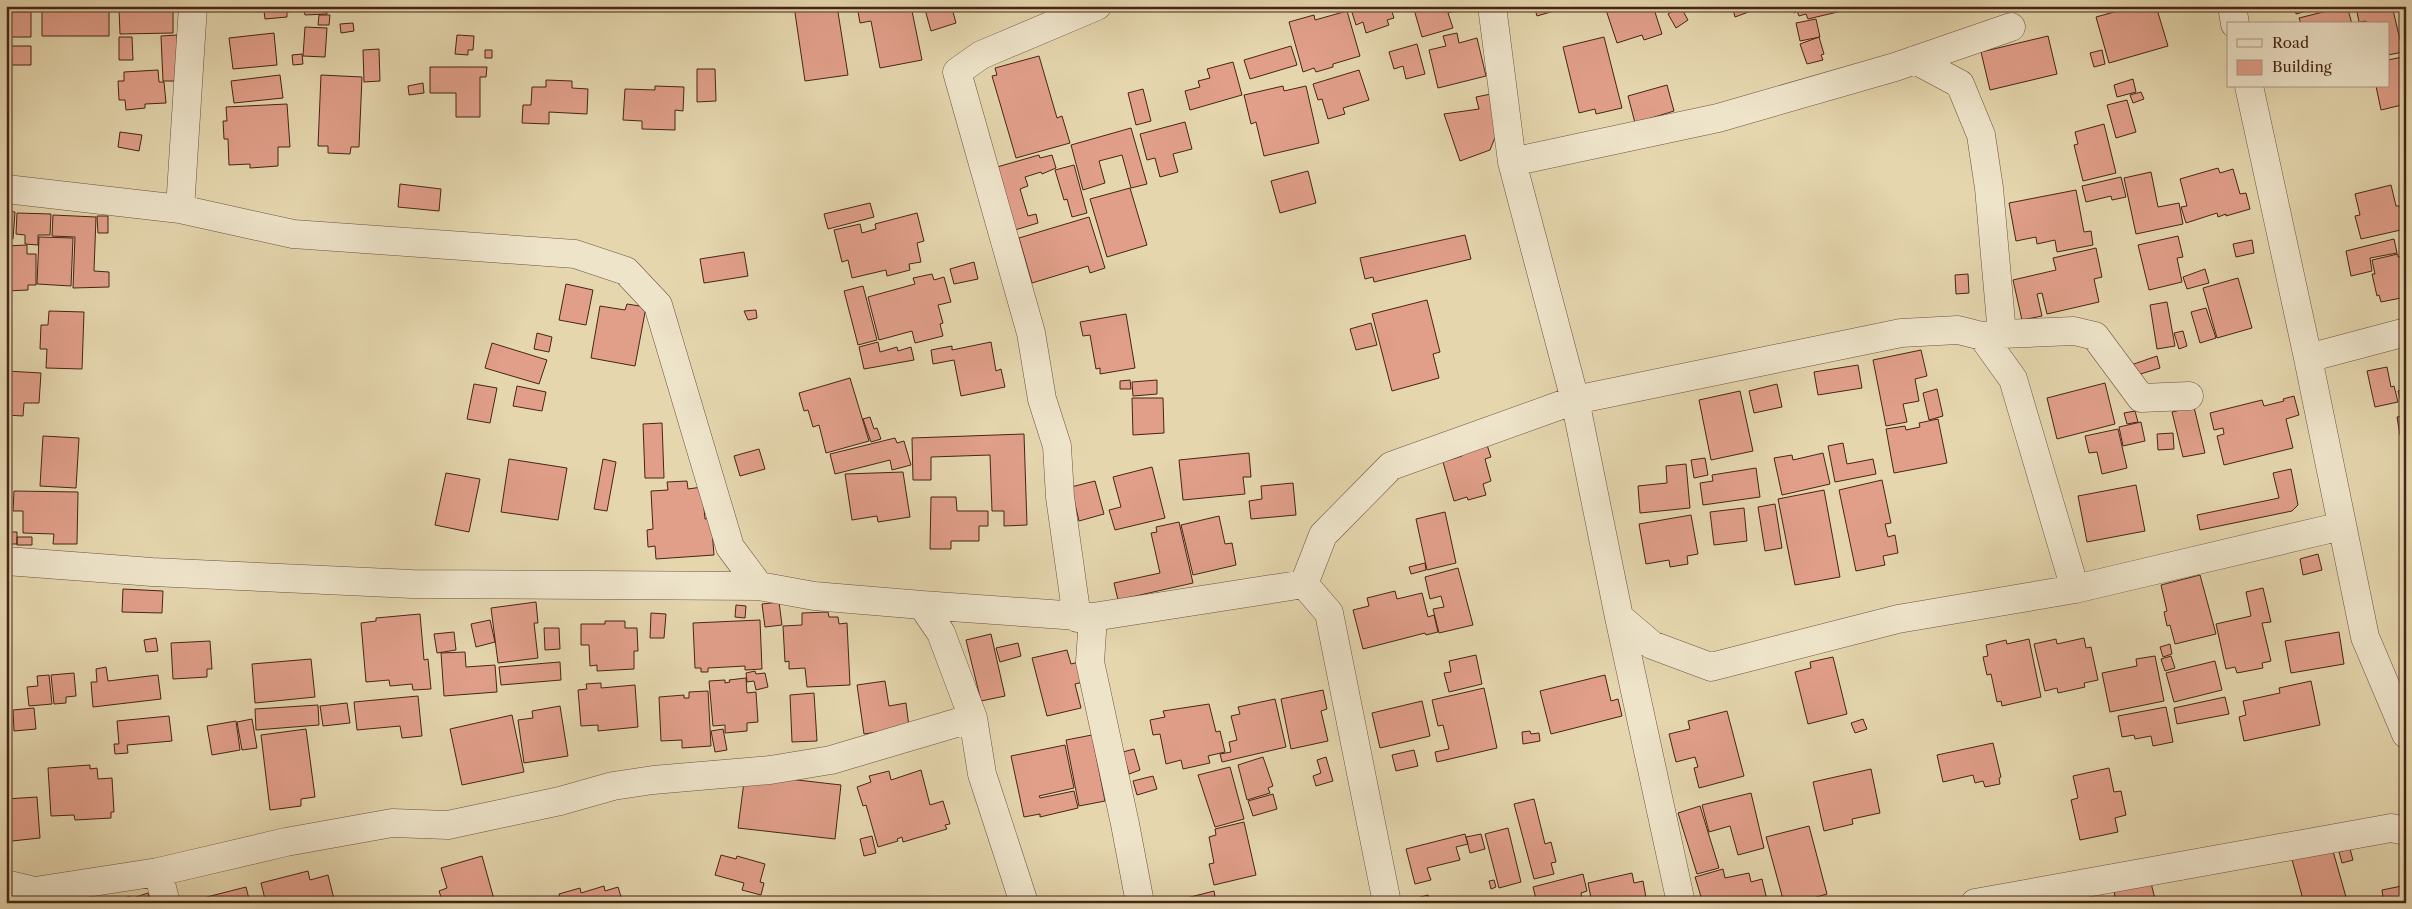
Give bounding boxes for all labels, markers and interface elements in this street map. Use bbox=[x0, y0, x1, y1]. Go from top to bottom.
legend bbox=[2227, 22, 2390, 88]
text: Road bbox=[2272, 33, 2309, 52]
text: Building bbox=[2272, 57, 2332, 76]

